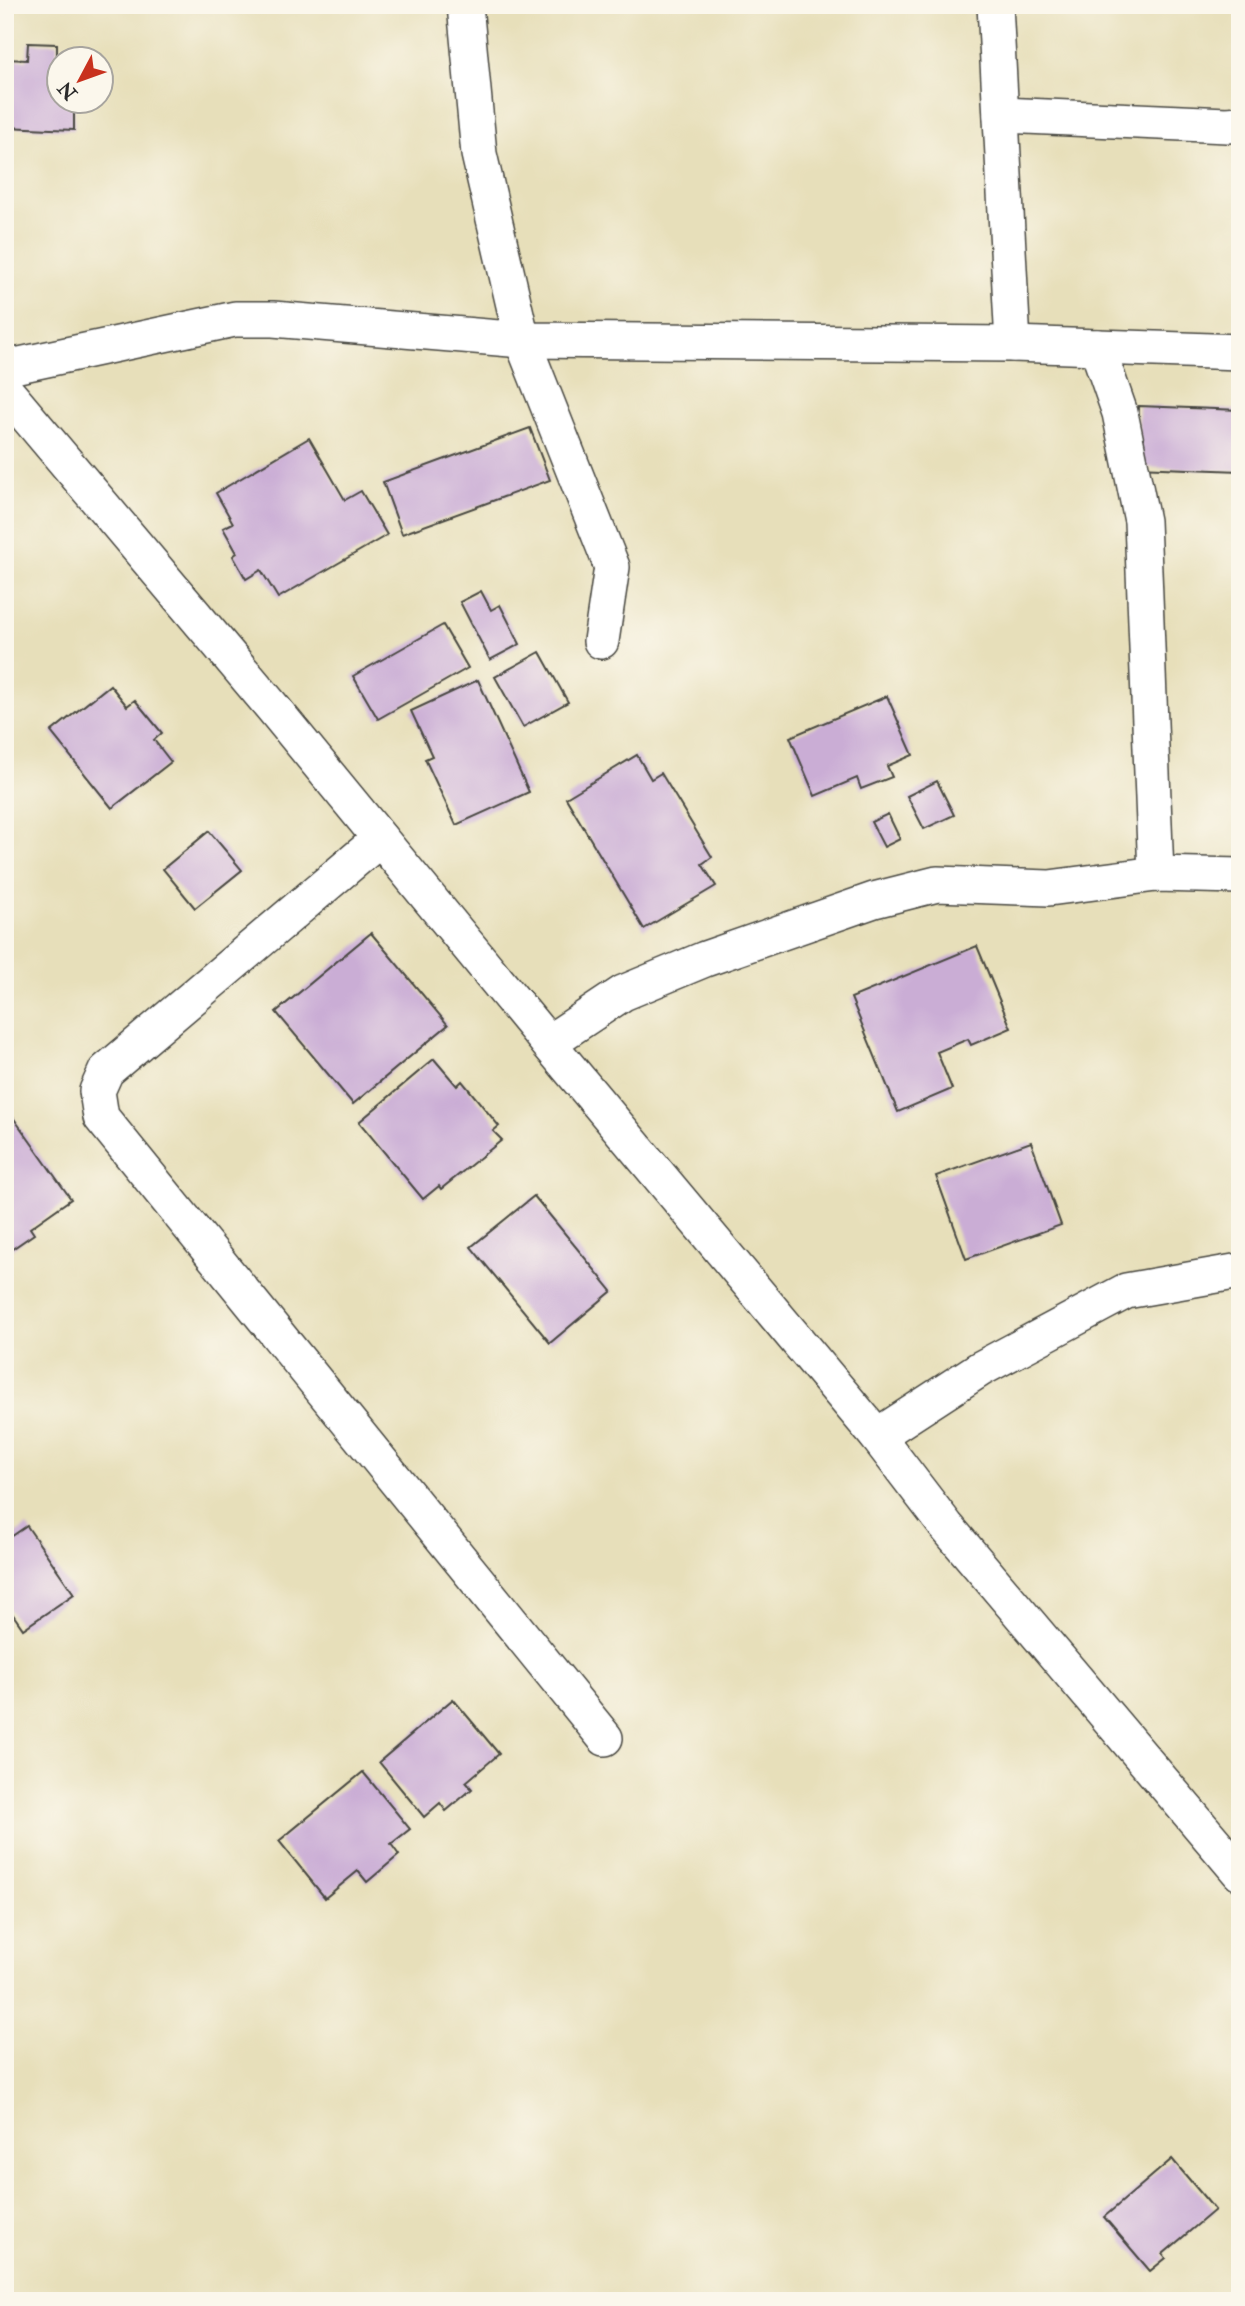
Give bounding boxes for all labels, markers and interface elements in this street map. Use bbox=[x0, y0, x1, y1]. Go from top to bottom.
north arrow bbox=[46, 46, 116, 116]
text: N bbox=[53, 75, 83, 106]

